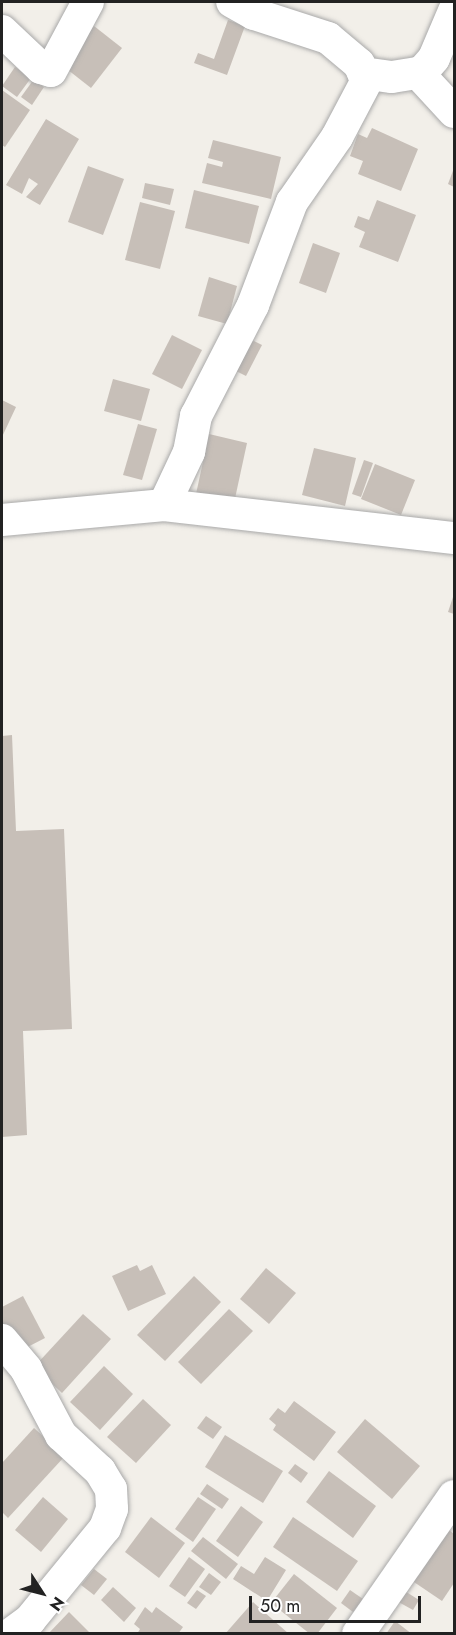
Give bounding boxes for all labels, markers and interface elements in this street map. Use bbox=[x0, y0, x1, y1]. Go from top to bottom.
north arrow bbox=[12, 1563, 72, 1623]
scale bar bbox=[252, 1584, 424, 1622]
text: N bbox=[44, 1592, 70, 1616]
text: 50 m bbox=[260, 1593, 300, 1619]

